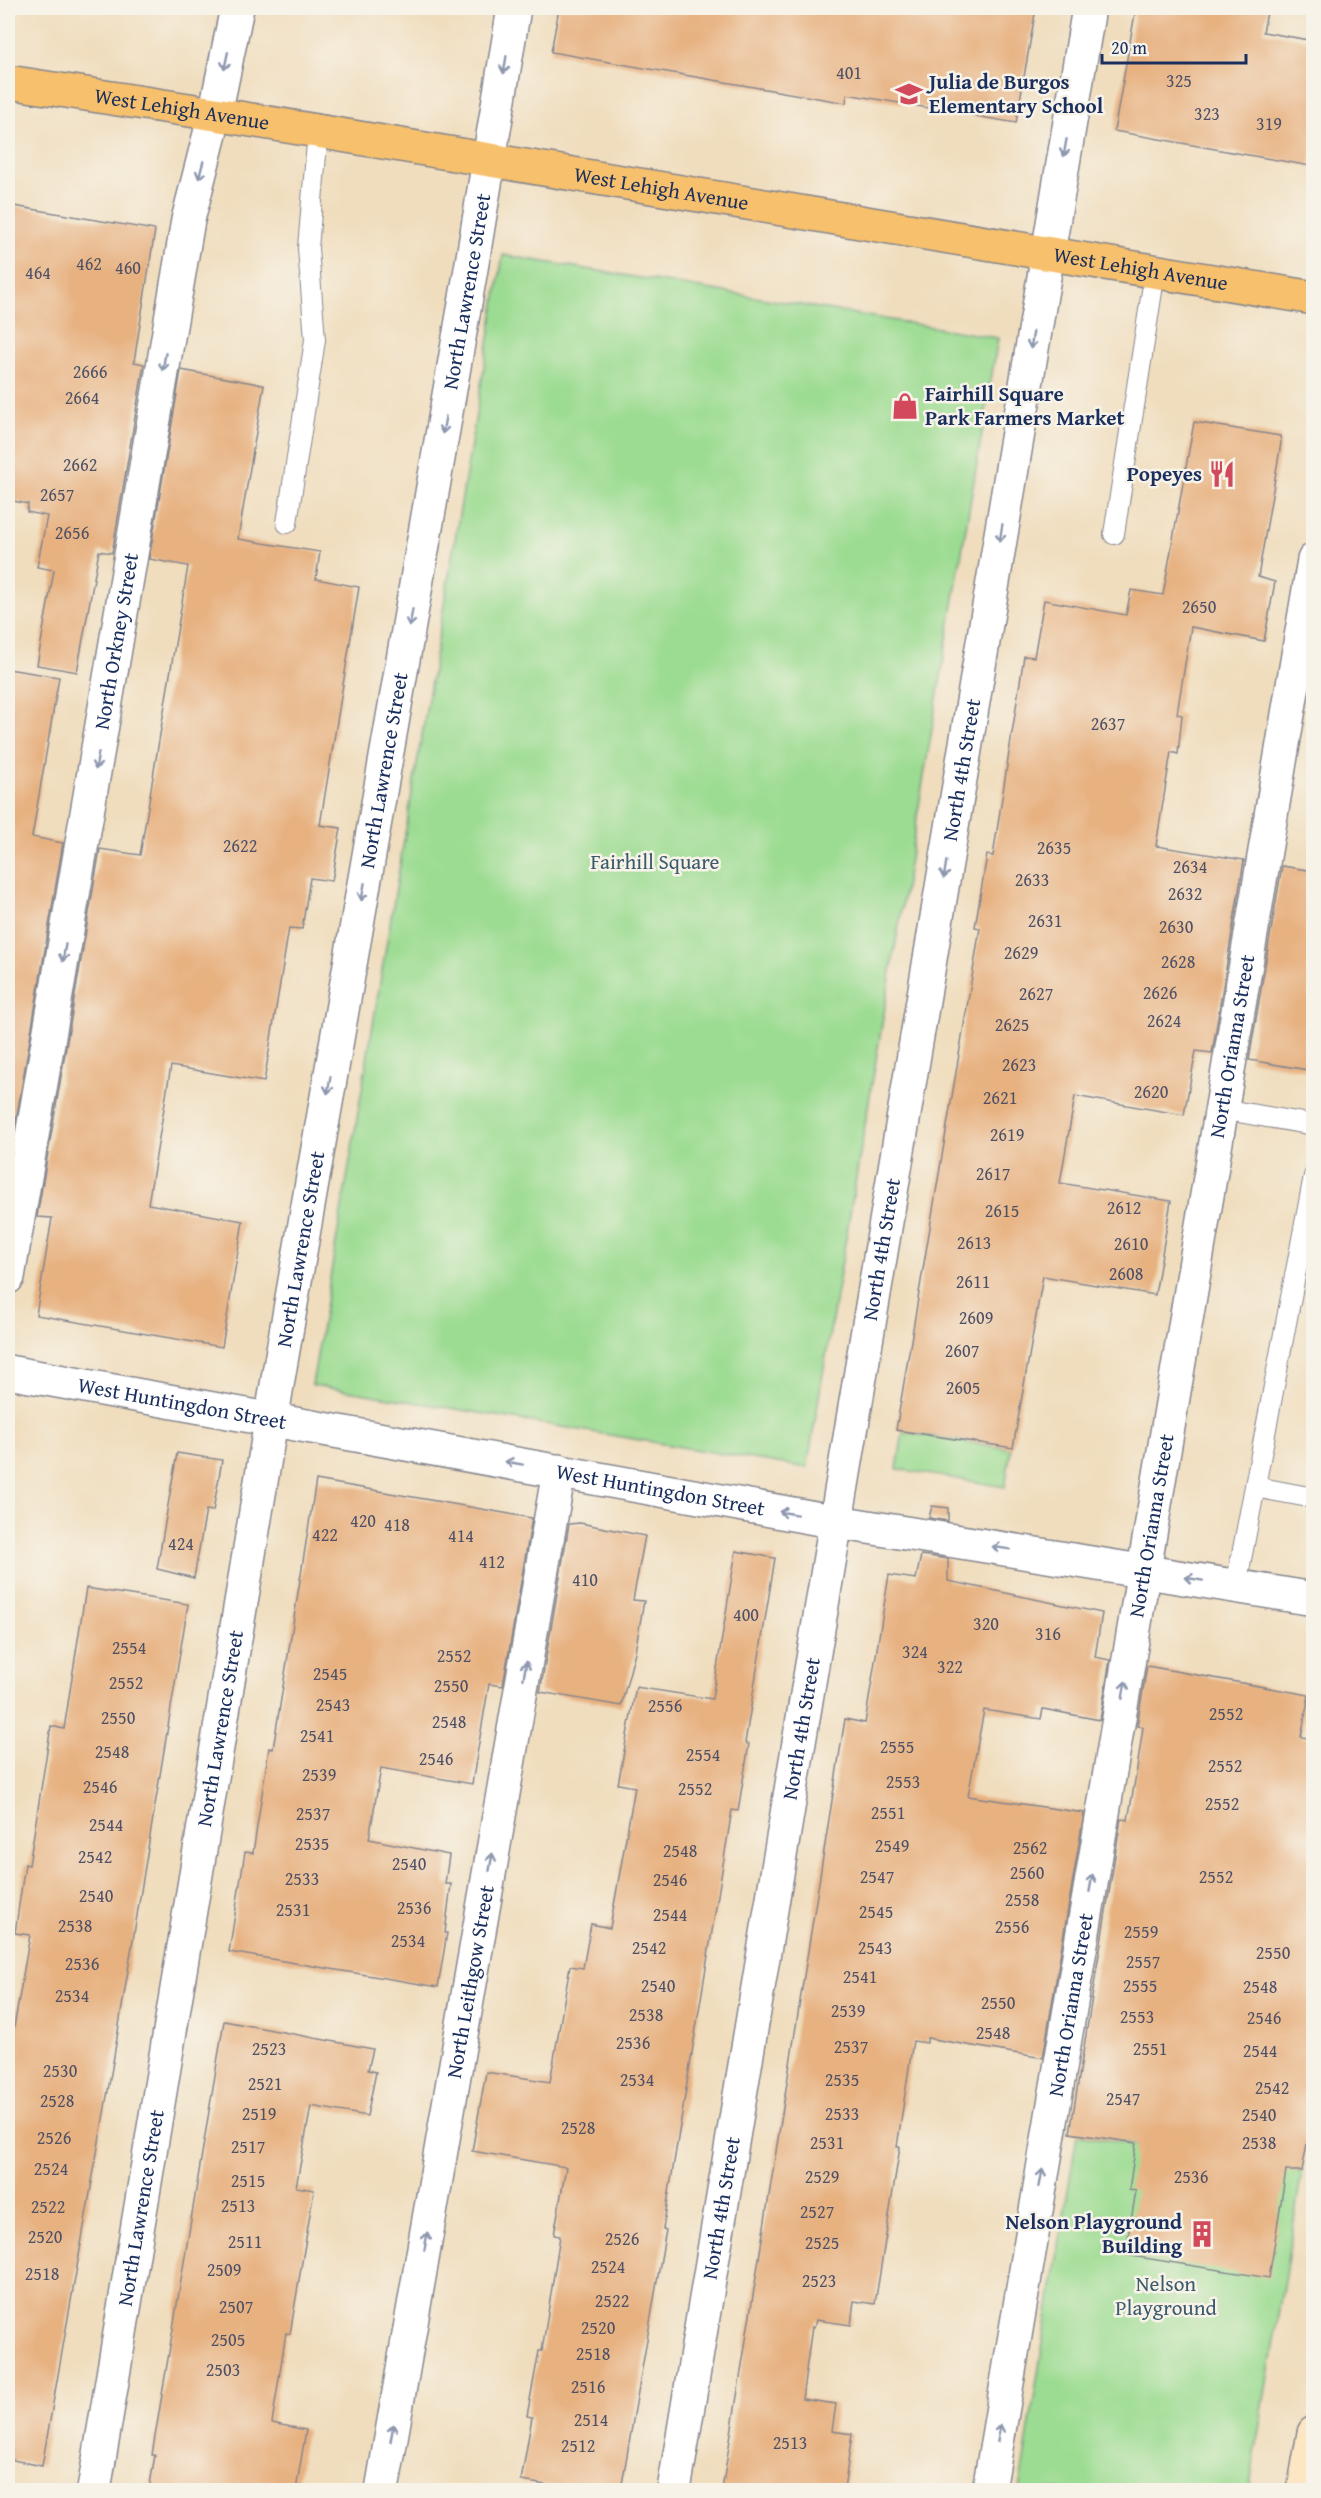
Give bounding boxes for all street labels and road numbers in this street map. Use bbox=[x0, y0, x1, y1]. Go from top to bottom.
street label: West Lehigh Avenue bbox=[92, 80, 272, 138]
street label: West Lehigh Avenue bbox=[572, 158, 751, 218]
street label: North Lawrence Street bbox=[434, 190, 498, 392]
street label: West Lehigh Avenue bbox=[1051, 239, 1230, 298]
street label: North Orkney Street bbox=[85, 550, 146, 732]
street label: North Lawrence Street bbox=[351, 669, 416, 871]
street label: North 4th Street bbox=[934, 696, 988, 843]
street label: North Orianna Street bbox=[1201, 952, 1262, 1140]
street label: North Lawrence Street bbox=[268, 1148, 332, 1350]
street label: North 4th Street bbox=[854, 1175, 908, 1323]
street label: West Huntingdon Street bbox=[75, 1369, 290, 1437]
street label: North Orianna Street bbox=[1120, 1431, 1182, 1620]
street label: West Huntingdon Street bbox=[554, 1455, 768, 1524]
street label: North Lawrence Street bbox=[188, 1627, 251, 1829]
street label: North 4th Street bbox=[774, 1654, 828, 1802]
street label: North Leithgow Street bbox=[438, 1882, 502, 2081]
street label: North Orianna Street bbox=[1040, 1910, 1101, 2099]
street label: North Lawrence Street bbox=[109, 2107, 172, 2308]
street label: North 4th Street bbox=[694, 2134, 748, 2281]

